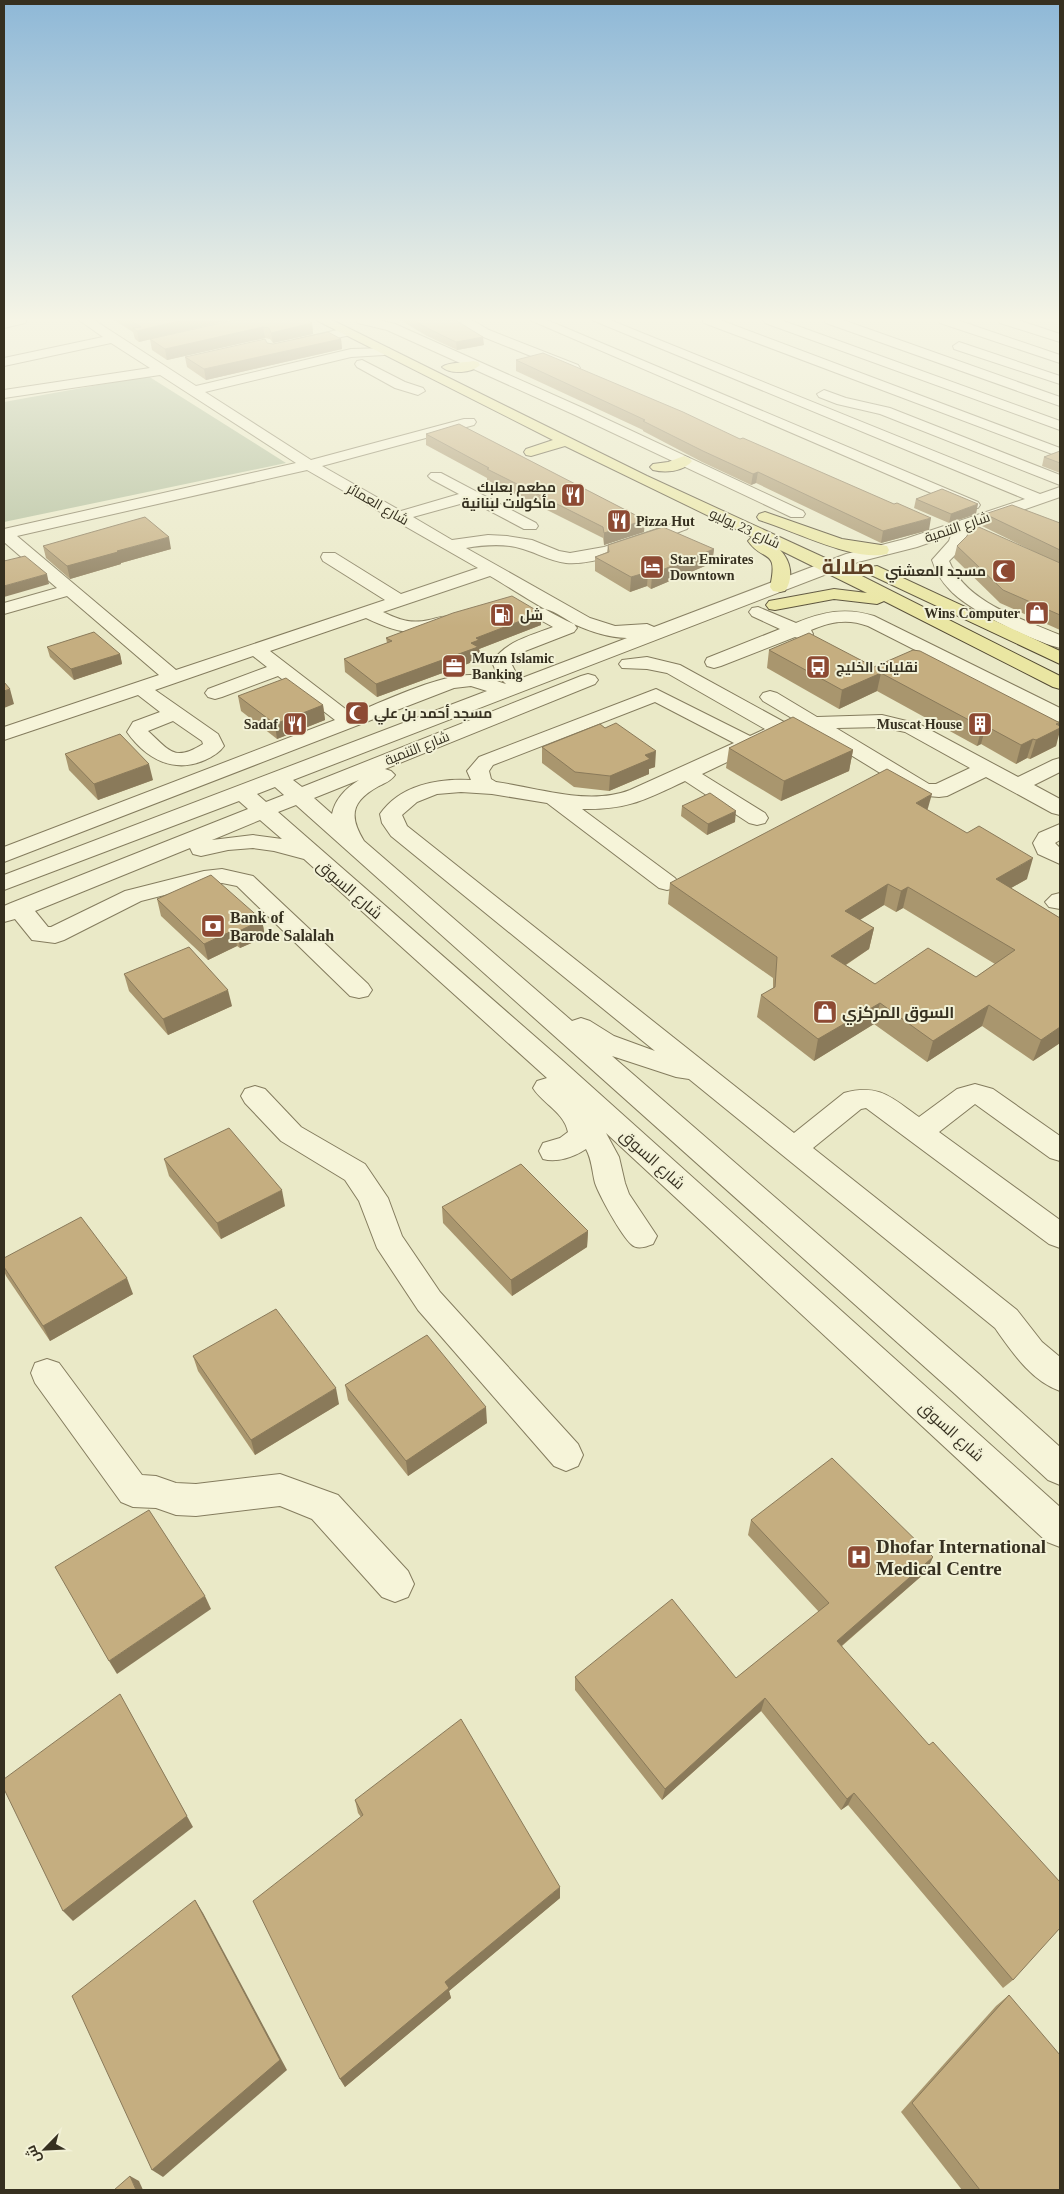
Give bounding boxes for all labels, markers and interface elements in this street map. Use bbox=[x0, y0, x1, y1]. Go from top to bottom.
street label: شارع العمائر bbox=[343, 480, 411, 529]
place label: مطعم بعلبك مأكولات لبنانية bbox=[462, 480, 556, 512]
restaurant icon: مطعم بعلبك مأكولات لبنانية bbox=[560, 482, 586, 508]
street label: شارع 23 يوليو bbox=[707, 506, 782, 552]
restaurant icon: Pizza Hut bbox=[606, 508, 632, 534]
street label: شارع التنمية bbox=[923, 509, 992, 547]
place label: Pizza Hut bbox=[636, 514, 695, 529]
place label: Star Emirates Downtown bbox=[670, 552, 754, 583]
hotel icon: Star Emirates Downtown bbox=[639, 554, 665, 580]
district label: صلالة bbox=[822, 555, 874, 579]
mosque icon: مسجد المعشني bbox=[991, 558, 1017, 584]
place label: مسجد المعشني bbox=[885, 563, 986, 583]
shop icon: Wins Computer bbox=[1024, 600, 1050, 626]
fuel station icon: شل bbox=[489, 602, 515, 628]
place label: Wins Computer bbox=[924, 606, 1020, 621]
place label: شل bbox=[520, 607, 543, 624]
place label: Muzn Islamic Banking bbox=[472, 651, 554, 682]
office icon: Muzn Islamic Banking bbox=[441, 653, 467, 679]
bus stop icon: نقليات الخليج bbox=[805, 654, 831, 680]
place label: نقليات الخليج bbox=[836, 660, 918, 677]
mosque icon: مسجد أحمد بن علي bbox=[344, 700, 370, 726]
place label: مسجد أحمد بن علي bbox=[374, 704, 492, 725]
restaurant icon: Sadaf bbox=[282, 711, 308, 737]
building icon: Muscat House bbox=[967, 711, 993, 737]
place label: Sadaf bbox=[244, 717, 278, 732]
place label: Muscat House bbox=[877, 717, 962, 732]
street label: شارع التنمية bbox=[383, 729, 452, 769]
street label: شارع السوق bbox=[312, 857, 386, 924]
place label: Bank of Barode Salalah bbox=[230, 909, 334, 944]
bank icon: Bank of Barode Salalah bbox=[200, 913, 226, 939]
shop icon: السوق المركزي bbox=[812, 999, 838, 1025]
place label: السوق المركزي bbox=[842, 1004, 954, 1025]
street label: شارع السوق bbox=[615, 1126, 688, 1195]
street label: شارع السوق bbox=[914, 1398, 987, 1467]
place label: Dhofar International Medical Centre bbox=[876, 1536, 1046, 1579]
hospital icon: Dhofar International Medical Centre bbox=[846, 1544, 872, 1570]
north arrow bbox=[20, 2124, 70, 2174]
text: ش bbox=[22, 2142, 45, 2166]

